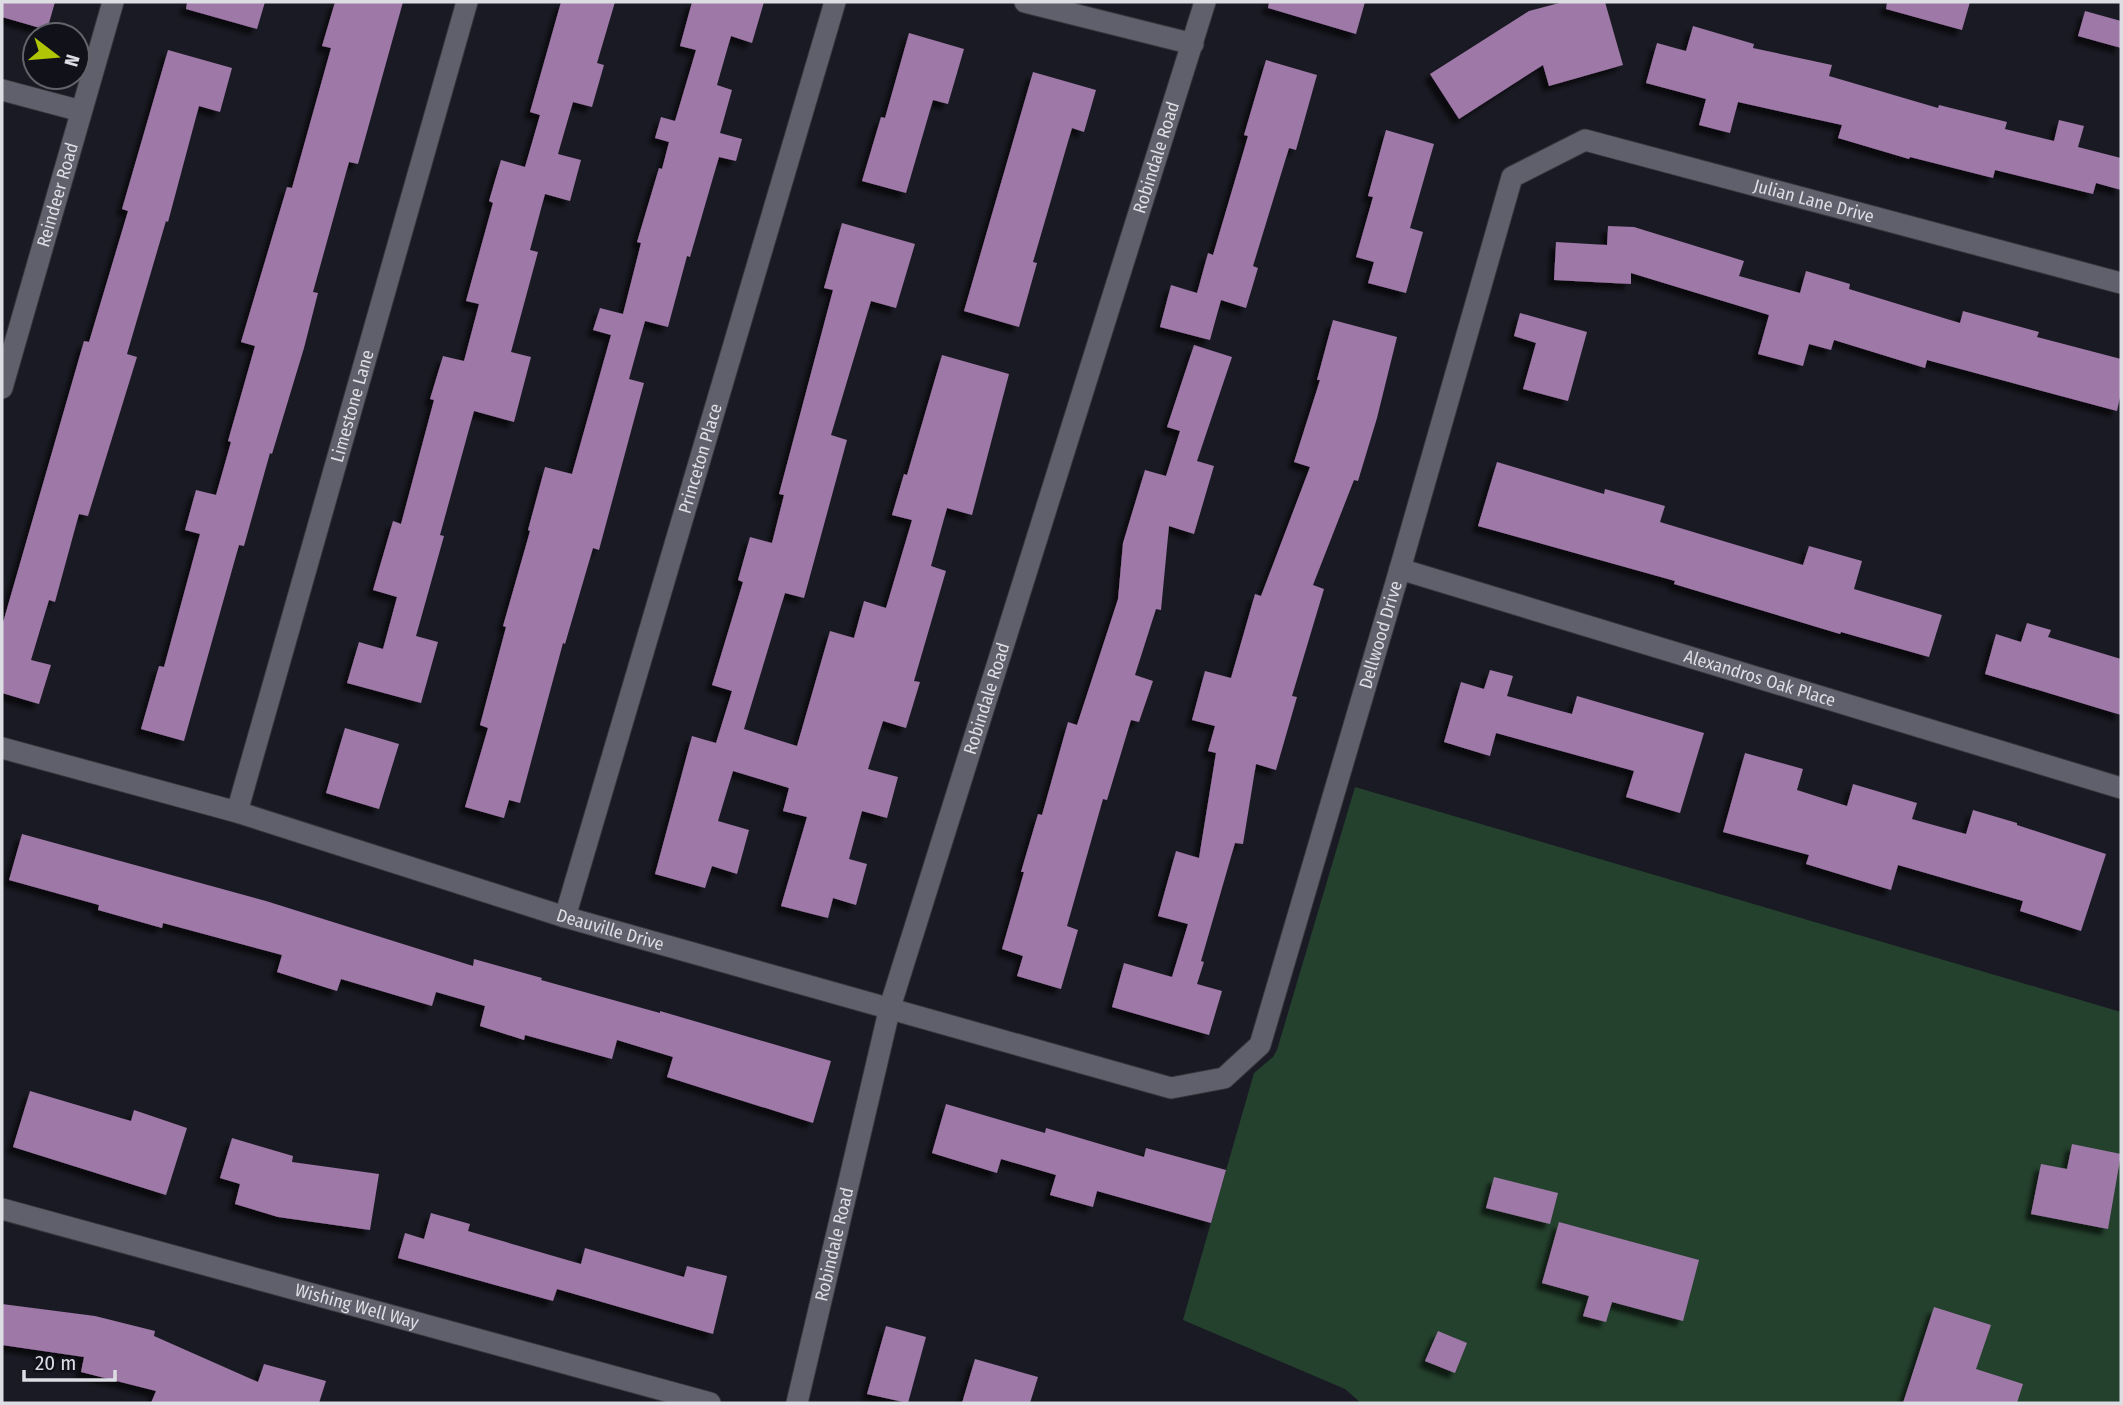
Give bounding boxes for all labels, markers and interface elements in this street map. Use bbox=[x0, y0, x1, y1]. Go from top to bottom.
north arrow bbox=[21, 21, 91, 91]
text: N bbox=[59, 52, 84, 69]
street label: Robindale Road bbox=[1128, 99, 1184, 216]
street label: Reindeer Road bbox=[32, 140, 83, 250]
street label: Julian Lane Drive bbox=[1751, 174, 1877, 228]
street label: Limestone Lane bbox=[326, 347, 379, 465]
street label: Princeton Place bbox=[674, 401, 727, 516]
street label: Dellwood Drive bbox=[1354, 578, 1407, 691]
street label: Robindale Road bbox=[959, 640, 1015, 757]
street label: Alexandros Oak Place bbox=[1681, 645, 1838, 712]
street label: Deauville Drive bbox=[554, 904, 667, 955]
street label: Robindale Road bbox=[810, 1185, 858, 1303]
street label: Wishing Well Way bbox=[293, 1279, 421, 1334]
scale bar bbox=[24, 1338, 116, 1382]
text: 20 m bbox=[35, 1350, 76, 1376]

